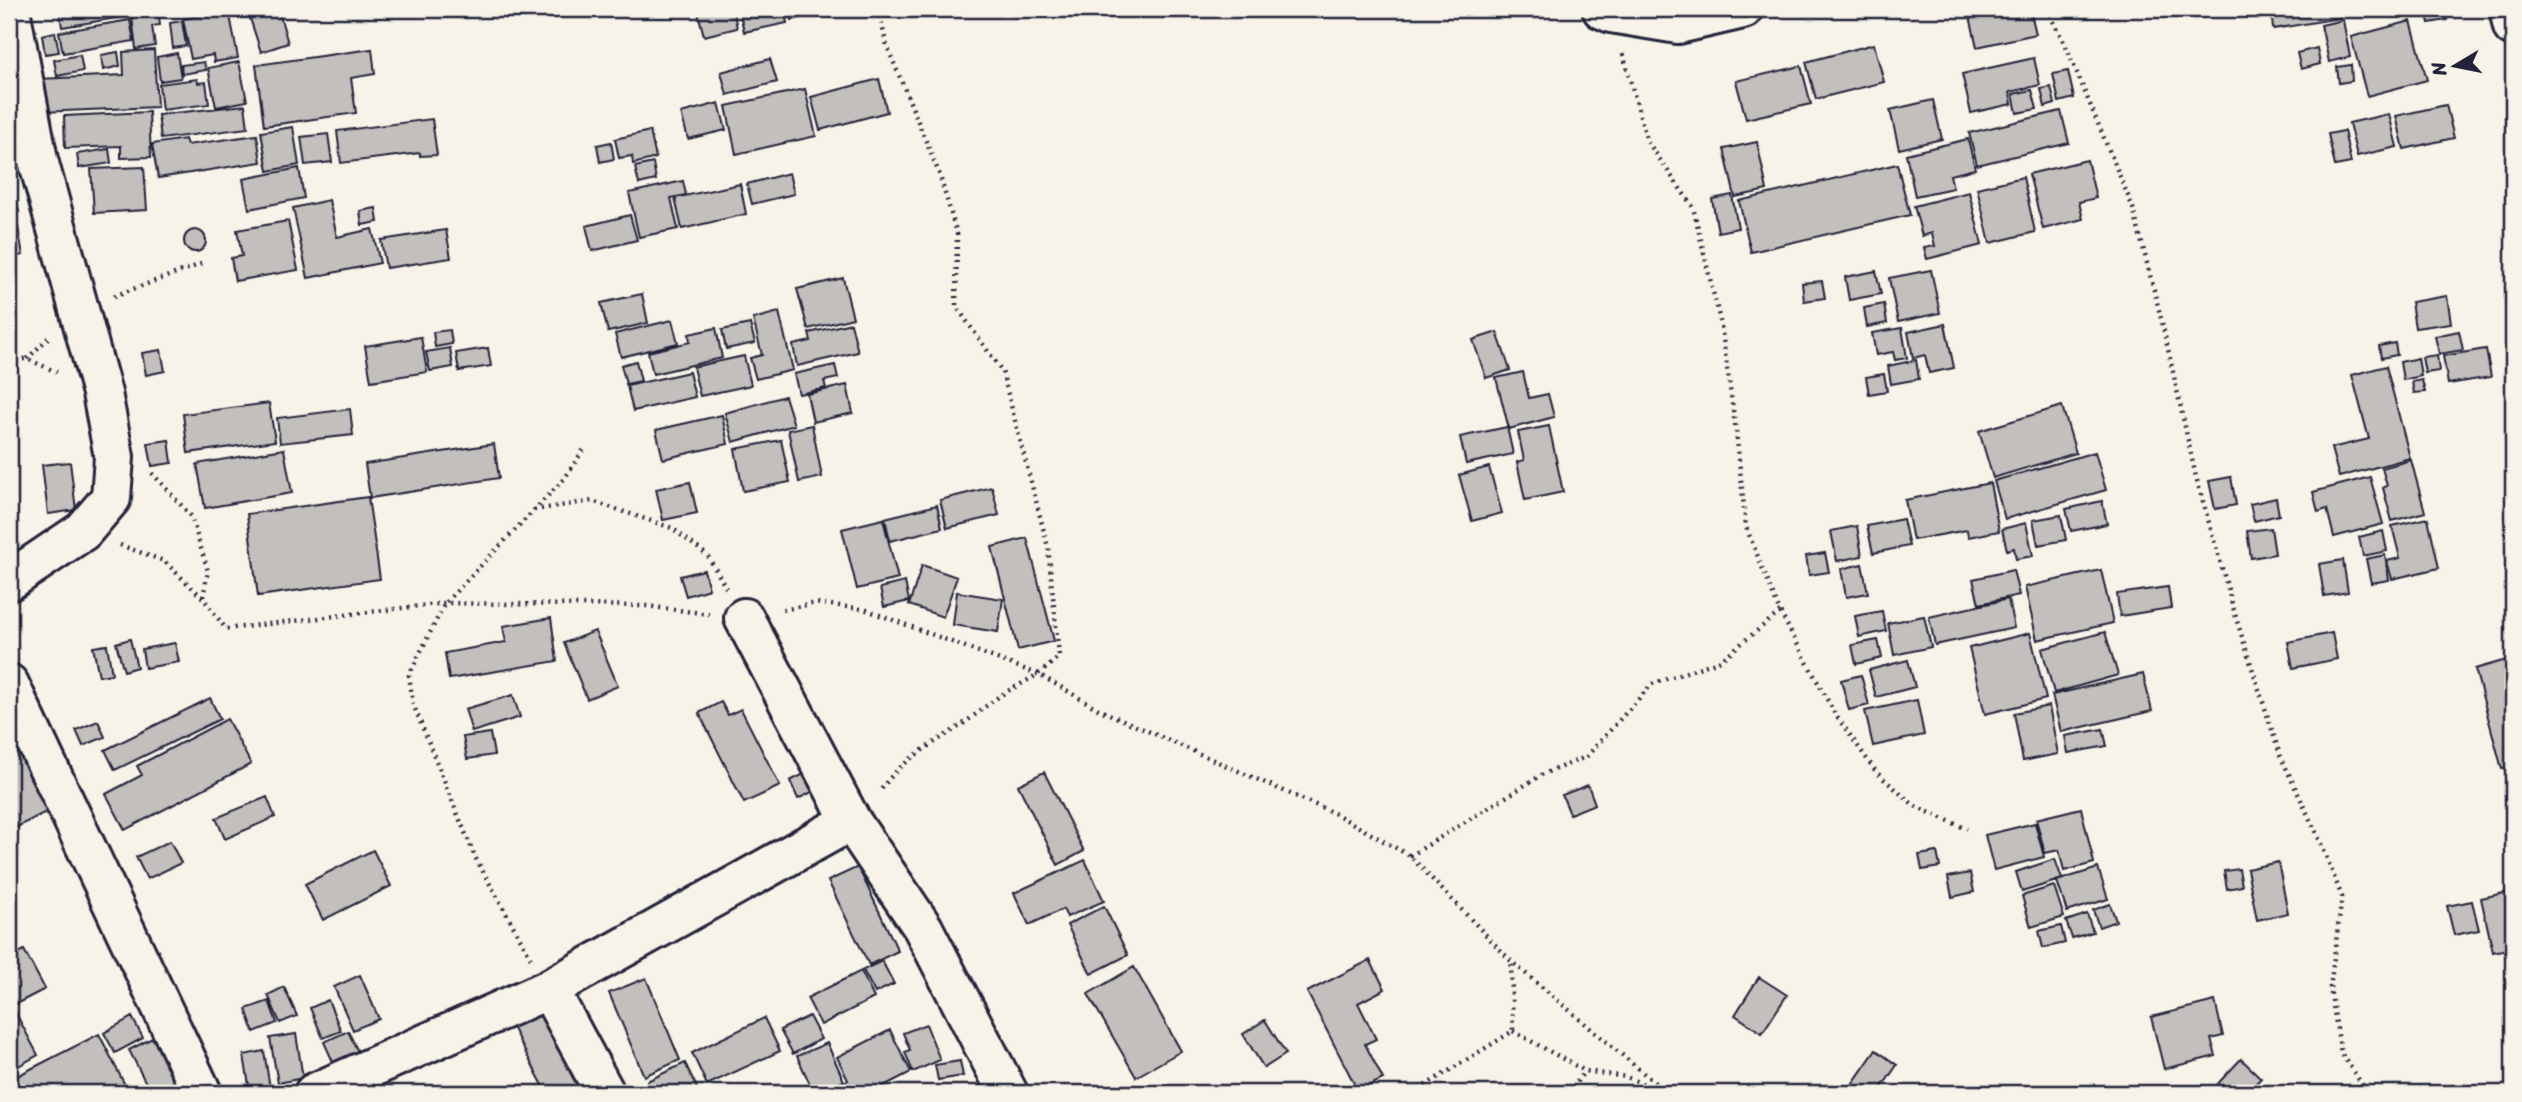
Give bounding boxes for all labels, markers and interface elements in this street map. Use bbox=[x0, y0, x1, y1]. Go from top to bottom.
north arrow bbox=[2420, 32, 2490, 102]
text: N bbox=[2421, 59, 2456, 79]

